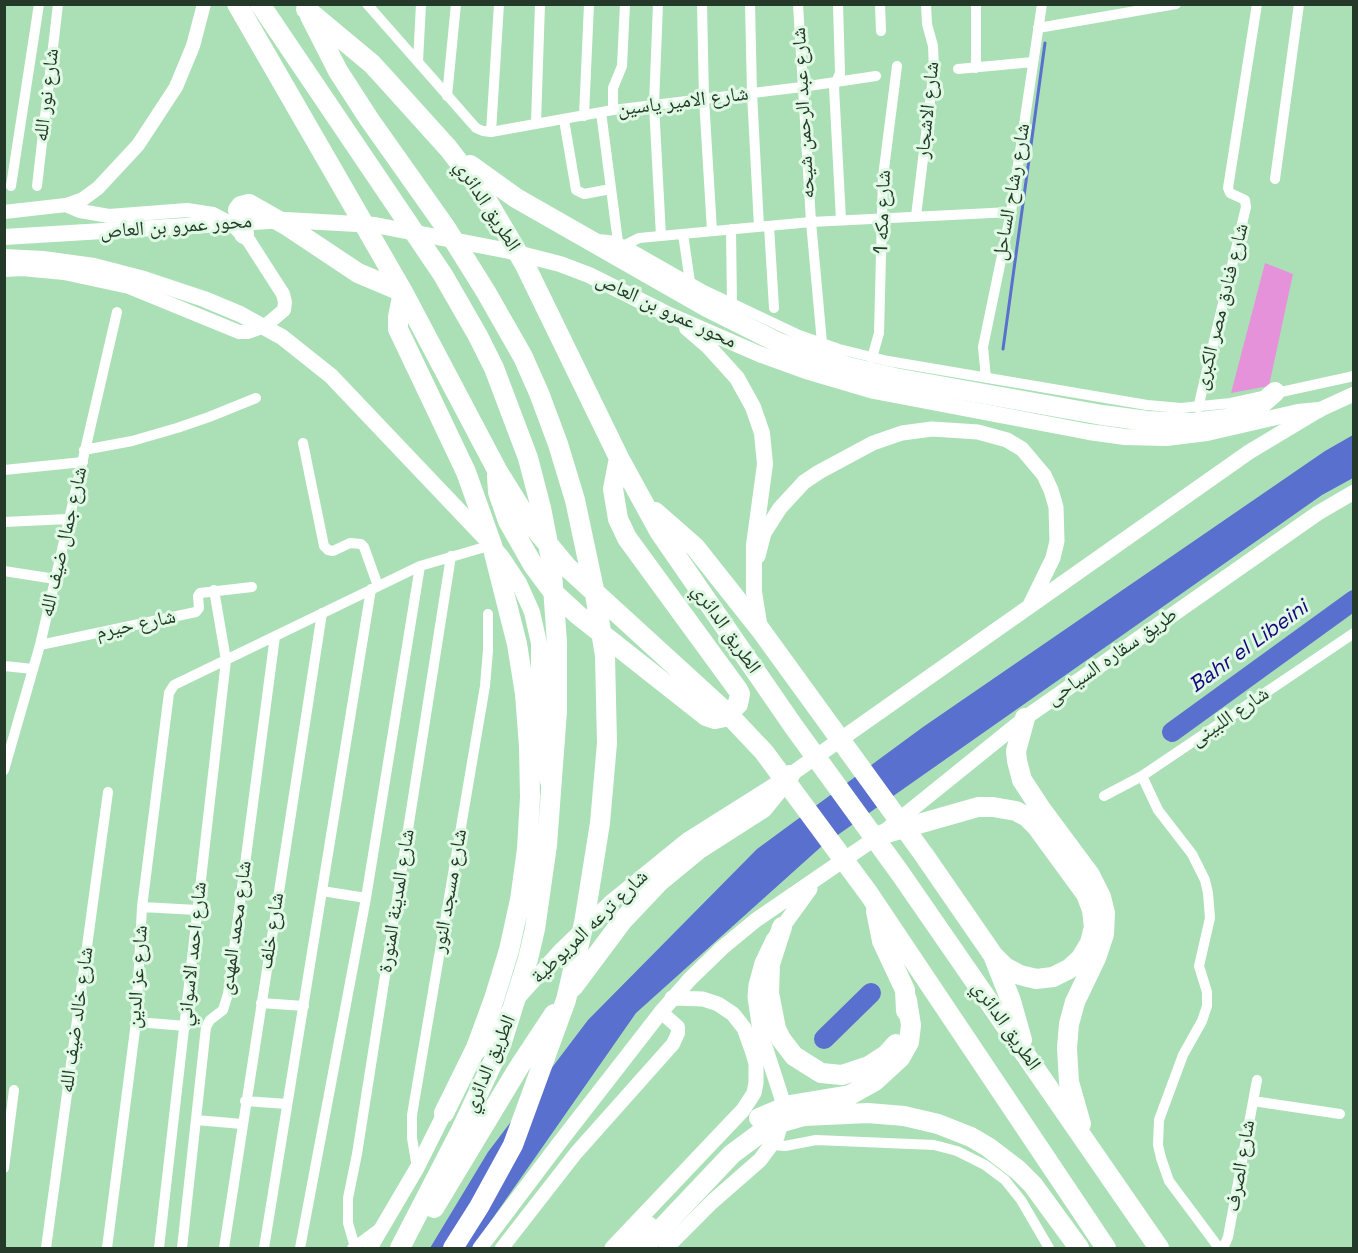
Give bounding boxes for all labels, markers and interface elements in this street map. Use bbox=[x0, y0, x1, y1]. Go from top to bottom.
street label: شارع عبد الرحمن شيحه bbox=[788, 27, 820, 199]
street label: شارع نور الله bbox=[29, 47, 65, 143]
street label: شارع الاشجار bbox=[911, 60, 945, 160]
street label: شارع الامير ياسين bbox=[616, 82, 750, 122]
street label: شارع رشاح الساحل bbox=[988, 122, 1036, 262]
street label: الطريق الدائري bbox=[449, 156, 525, 256]
street label: شارع مكه 1 bbox=[870, 170, 896, 254]
street label: محور عمرو بن العاص bbox=[99, 210, 253, 244]
street label: شارع فنادق مصر الكبرى bbox=[1190, 221, 1254, 393]
street label: محور عمرو بن العاص bbox=[592, 268, 740, 354]
street label: شارع جمال ضيف الله bbox=[35, 464, 93, 620]
street label: الطريق الدائري bbox=[686, 580, 766, 678]
water label: Bahr el Libeini bbox=[1185, 595, 1313, 699]
street label: طريق سقاره السياحى bbox=[1042, 603, 1182, 711]
street label: شارع حيرم bbox=[94, 605, 178, 645]
street label: شارع اللبينى bbox=[1186, 682, 1274, 752]
street label: شارع المدينة المنورة bbox=[374, 827, 420, 975]
street label: شارع مسجد النور bbox=[427, 827, 473, 955]
street label: شارع محمد المهدى bbox=[215, 859, 257, 997]
street label: شارع ترعه المريوطية bbox=[526, 865, 654, 989]
street label: شارع احمد الاسواني bbox=[173, 881, 213, 1027]
street label: شارع خلف bbox=[254, 891, 290, 971]
street label: شارع عز الدين bbox=[122, 925, 154, 1029]
street label: شارع خالد ضيف الله bbox=[55, 945, 99, 1095]
street label: الطريق الدائري bbox=[966, 977, 1046, 1075]
street label: الطريق الدائري bbox=[459, 1012, 521, 1116]
street label: شارع الصرف bbox=[1221, 1118, 1261, 1214]

